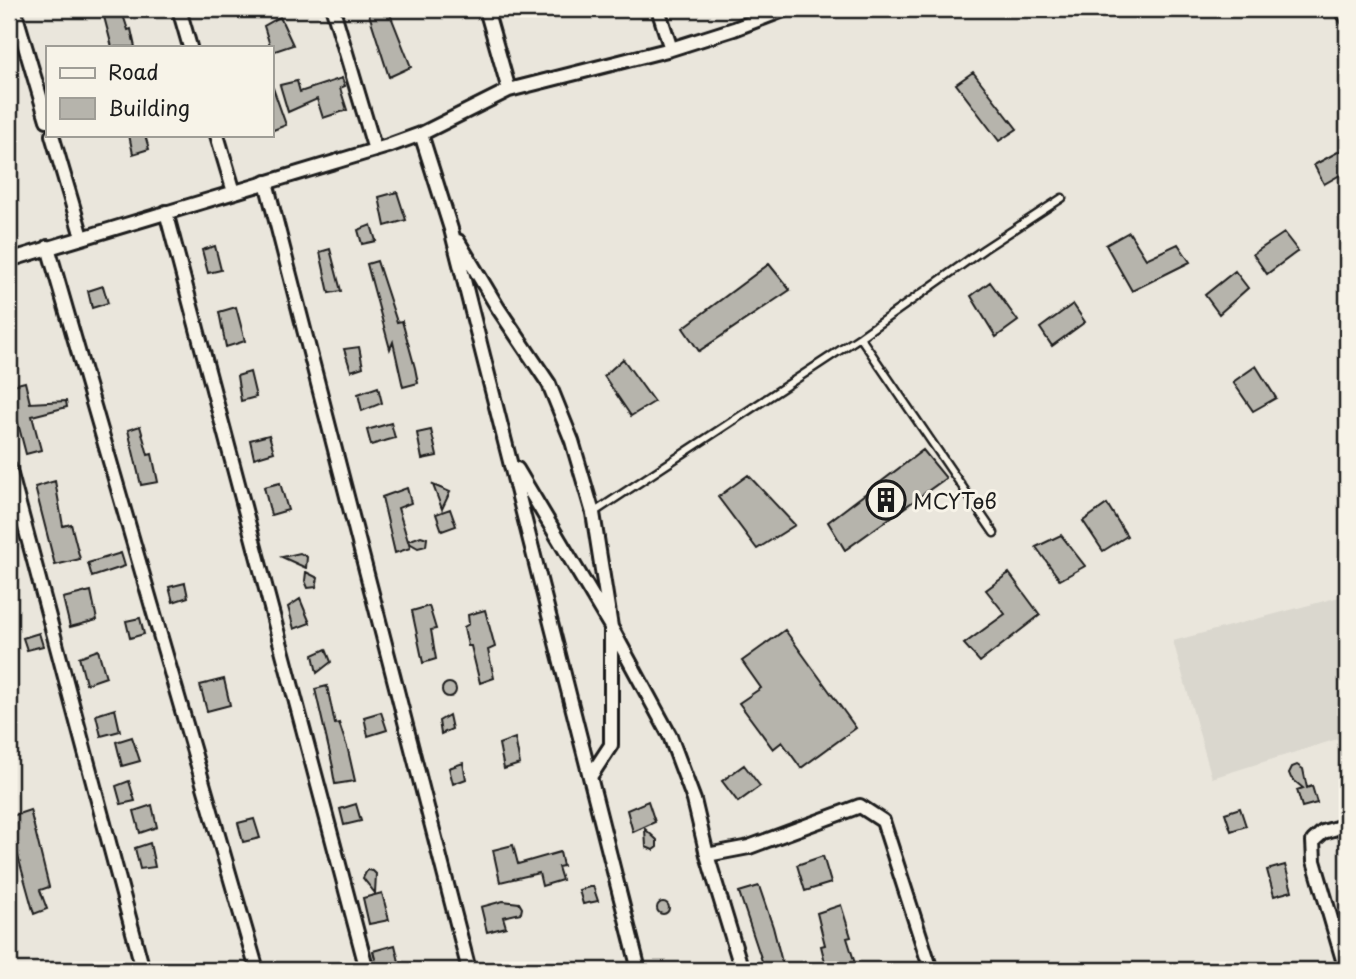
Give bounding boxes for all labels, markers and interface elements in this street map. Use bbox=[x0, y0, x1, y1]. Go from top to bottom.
legend bbox=[46, 46, 273, 136]
text: Road bbox=[108, 55, 159, 87]
text: Building bbox=[108, 91, 190, 123]
building icon: МСҮТөв bbox=[865, 479, 907, 521]
place label: МСҮТөв bbox=[913, 484, 997, 516]

